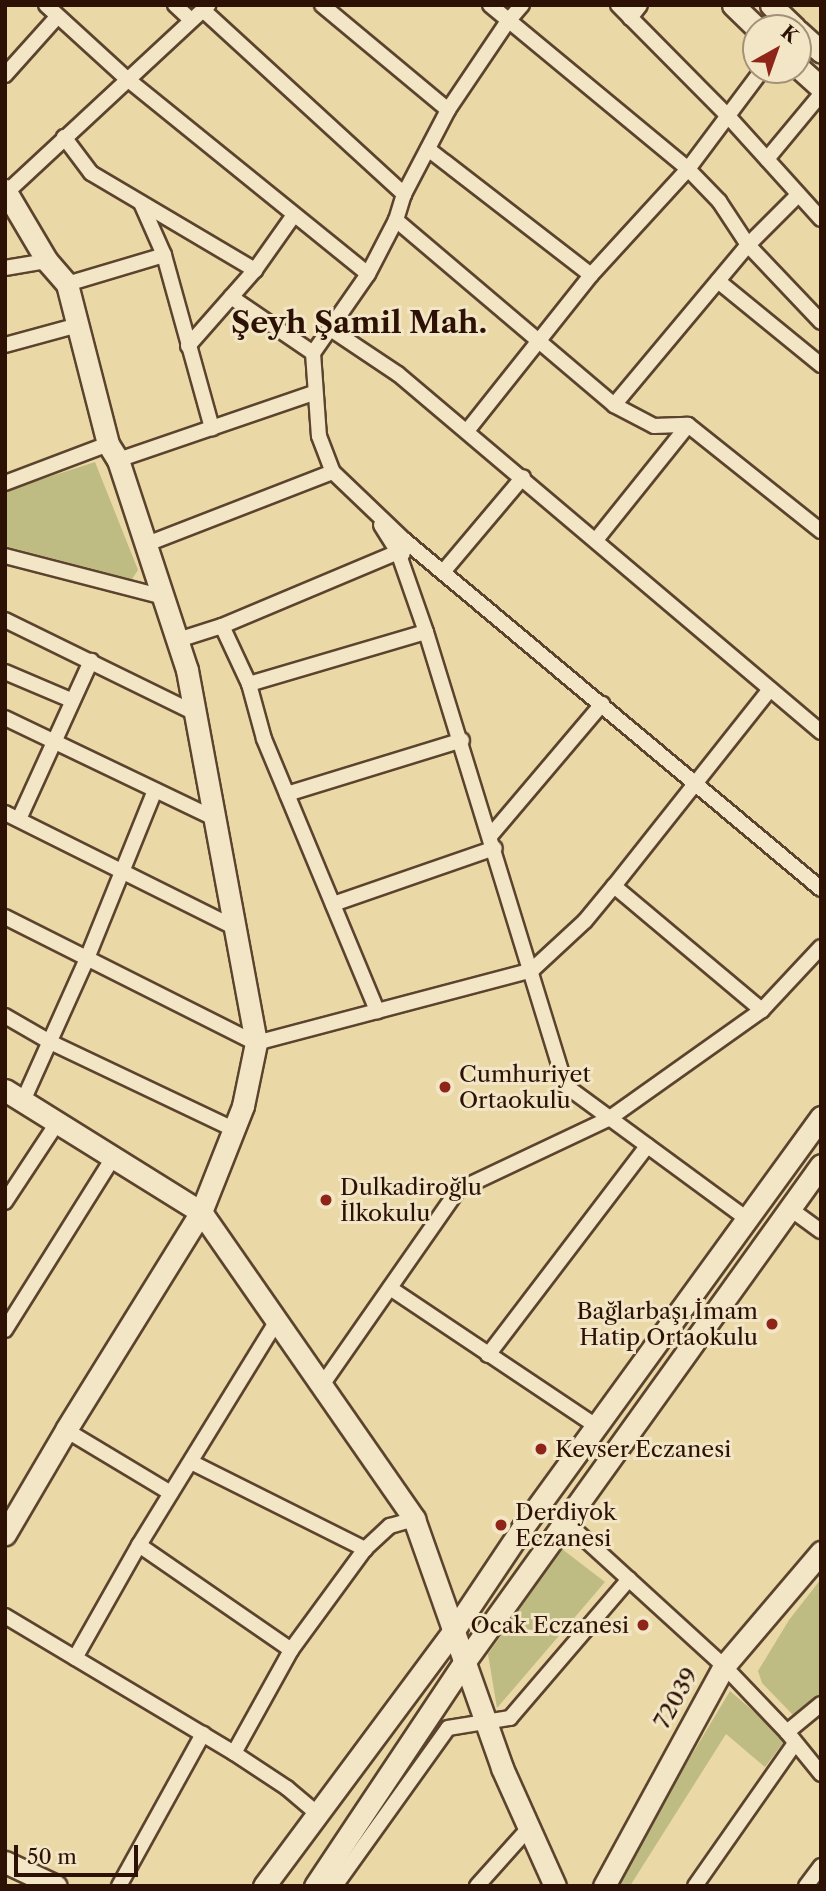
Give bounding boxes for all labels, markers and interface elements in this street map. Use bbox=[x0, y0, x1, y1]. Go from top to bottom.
north arrow bbox=[742, 14, 812, 84]
text: K bbox=[776, 20, 803, 48]
district label: Şeyh Şamil Mah. bbox=[231, 305, 487, 341]
place label: Cumhuriyet Ortaokulu bbox=[459, 1060, 591, 1114]
marker: Cumhuriyet Ortaokulu bbox=[437, 1079, 453, 1095]
place label: Dulkadiroğlu İlkokulu bbox=[340, 1173, 482, 1227]
marker: Dulkadiroğlu İlkokulu bbox=[318, 1192, 334, 1208]
place label: Bağlarbaşı İmam Hatip Ortaokulu bbox=[576, 1297, 758, 1351]
marker: Bağlarbaşı İmam Hatip Ortaokulu bbox=[764, 1316, 780, 1332]
place label: Kevser Eczanesi bbox=[555, 1435, 732, 1463]
marker: Kevser Eczanesi bbox=[533, 1441, 549, 1457]
place label: Derdiyok Eczanesi bbox=[515, 1498, 616, 1552]
marker: Derdiyok Eczanesi bbox=[493, 1517, 509, 1533]
place label: Ocak Eczanesi bbox=[470, 1611, 629, 1639]
marker: Ocak Eczanesi bbox=[635, 1617, 651, 1633]
street label: 72039 bbox=[648, 1663, 704, 1733]
scale bar bbox=[18, 1832, 142, 1876]
text: 50 m bbox=[27, 1844, 77, 1869]

